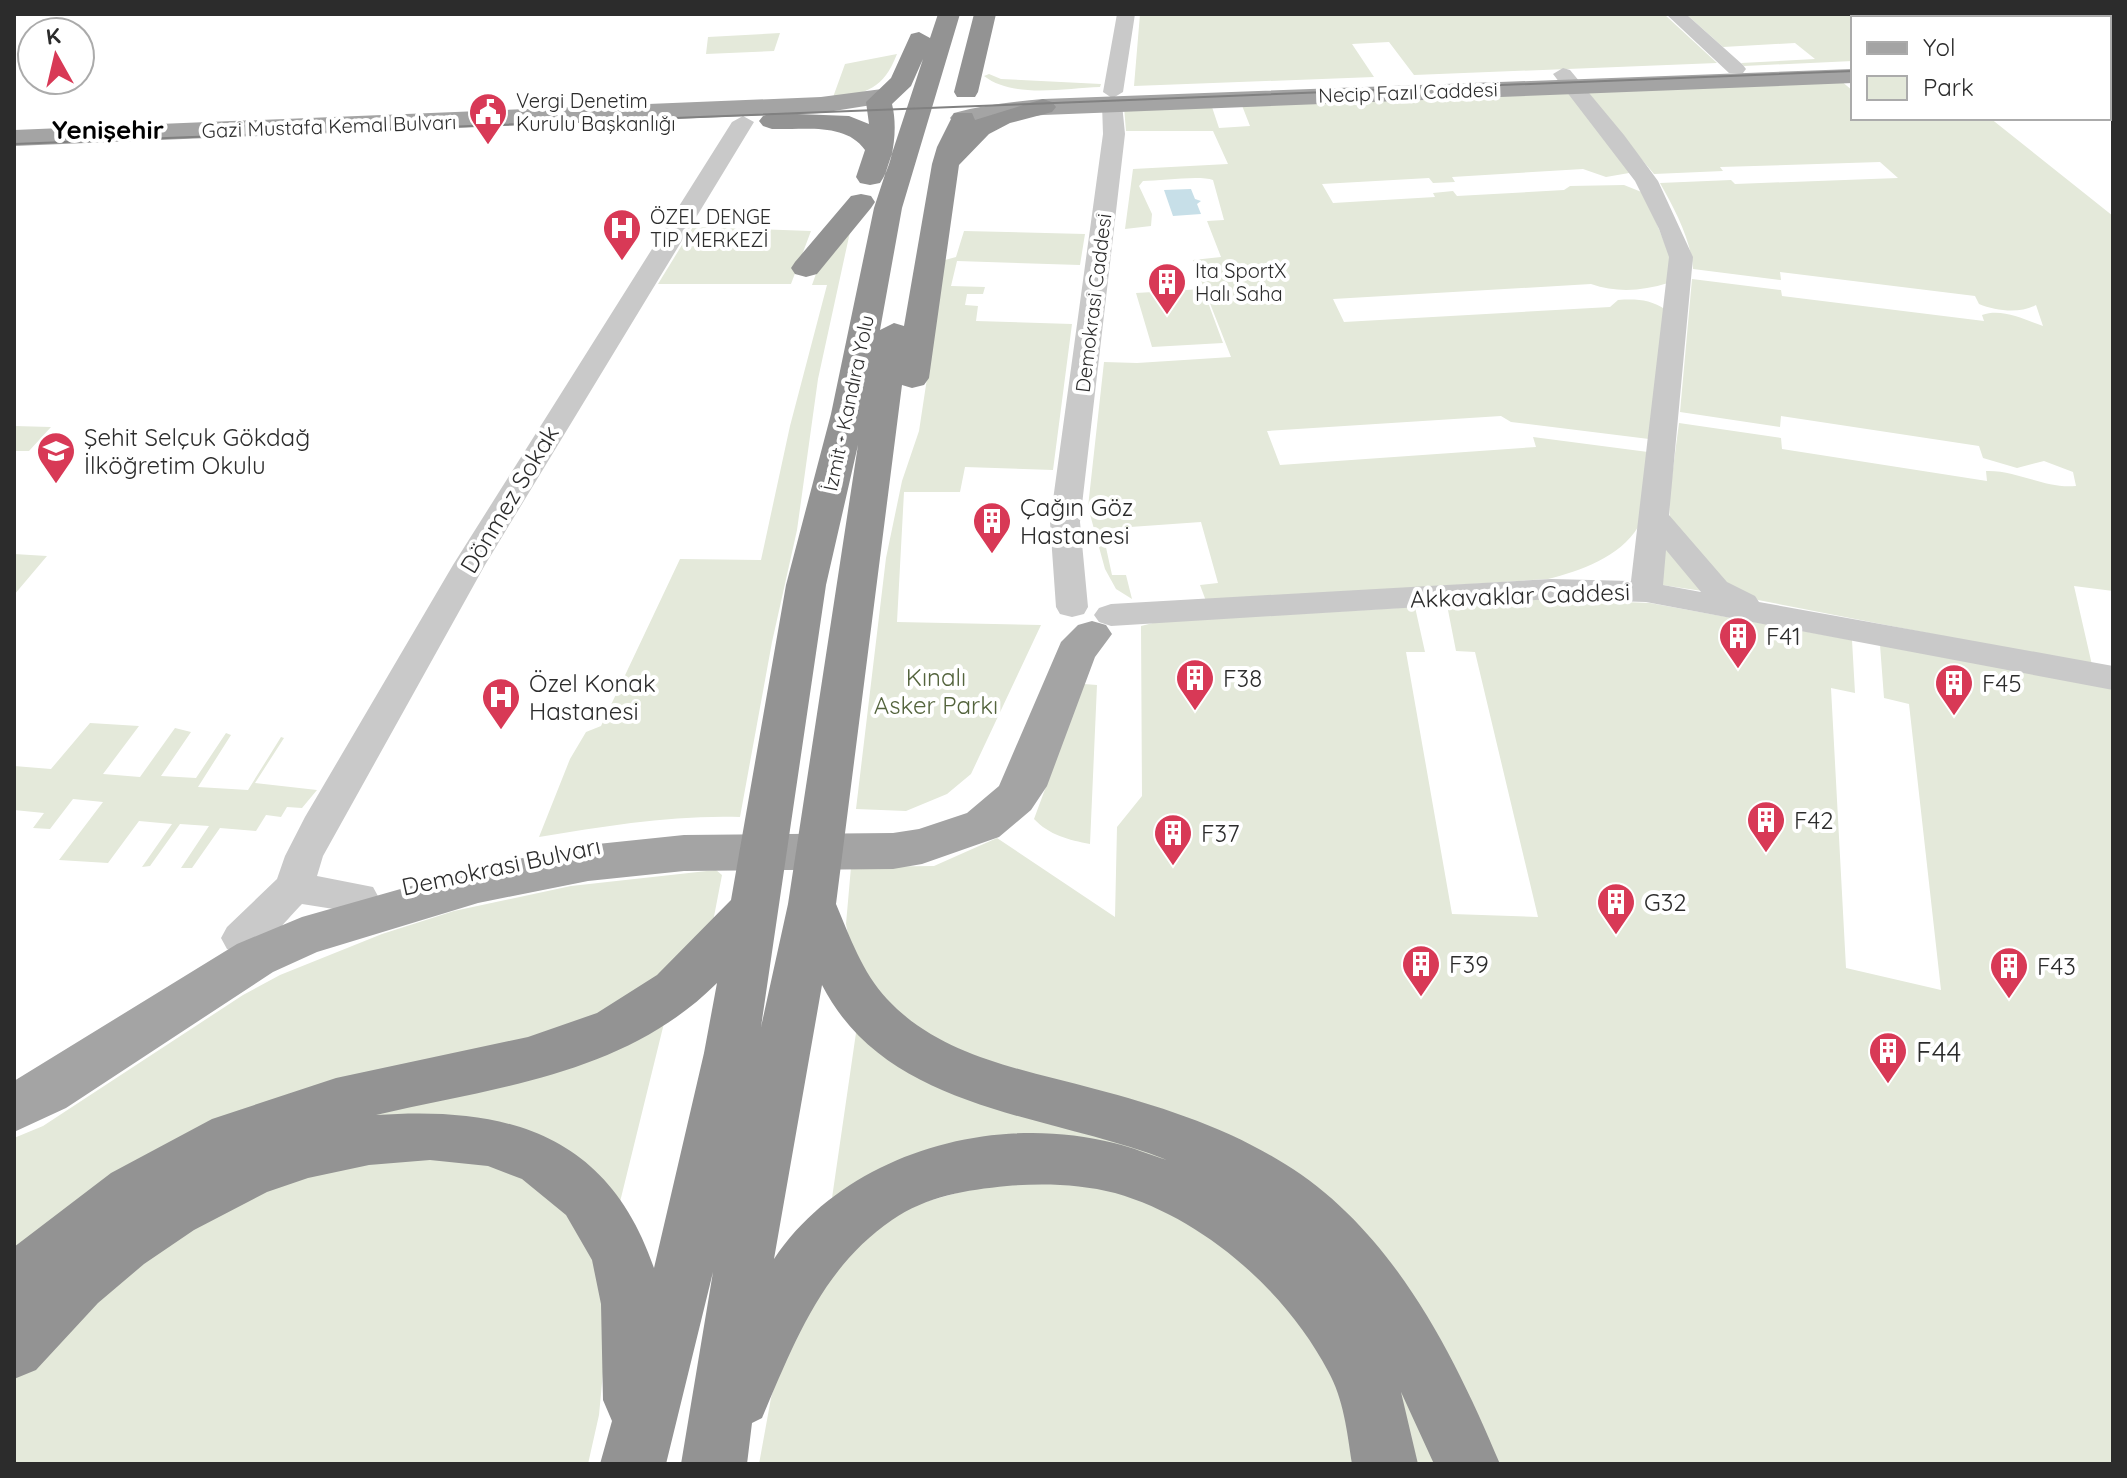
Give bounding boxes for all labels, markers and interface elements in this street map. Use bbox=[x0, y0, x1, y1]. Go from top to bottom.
north arrow bbox=[16, 16, 96, 96]
legend bbox=[1851, 16, 2111, 120]
text: K bbox=[44, 21, 62, 51]
text: Yol bbox=[1923, 32, 1955, 62]
text: Park bbox=[1923, 72, 1974, 102]
street label: Necip Fazıl Caddesi bbox=[1318, 76, 1498, 108]
place label: Vergi Denetim Kurulu Başkanlığı bbox=[516, 88, 676, 136]
public building icon: Vergi Denetim Kurulu Başkanlığı bbox=[467, 91, 509, 146]
street label: Gazi Mustafa Kemal Bulvarı bbox=[201, 109, 457, 143]
district label: Yenişehir bbox=[52, 113, 164, 146]
place label: ÖZEL DENGE TIP MERKEZİ bbox=[650, 204, 771, 252]
hospital icon: ÖZEL DENGE TIP MERKEZİ bbox=[601, 207, 643, 262]
street label: Demokrasi Caddesi bbox=[1070, 212, 1116, 394]
place label: Ita SportX Halı Saha bbox=[1195, 258, 1286, 306]
building icon: Ita SportX Halı Saha bbox=[1146, 261, 1188, 316]
street label: İzmit - Kandıra Yolu bbox=[817, 313, 879, 493]
street label: Dönmez Sokak bbox=[453, 420, 565, 578]
place label: Şehit Selçuk Gökdağ İlköğretim Okulu bbox=[84, 422, 310, 480]
school or university icon: Şehit Selçuk Gökdağ İlköğretim Okulu bbox=[35, 430, 77, 485]
place label: Çağın Göz Hastanesi bbox=[1020, 492, 1133, 550]
building icon: Çağın Göz Hastanesi bbox=[971, 500, 1013, 555]
street label: Akkavaklar Caddesi bbox=[1409, 576, 1631, 614]
building icon: F41 bbox=[1717, 615, 1759, 670]
place label: F41 bbox=[1766, 621, 1801, 651]
building icon: F38 bbox=[1174, 657, 1216, 712]
park label: Kınalı Asker Parkı bbox=[874, 662, 998, 720]
building icon: F45 bbox=[1933, 662, 1975, 717]
place label: F38 bbox=[1223, 663, 1262, 693]
place label: Özel Konak Hastanesi bbox=[529, 668, 656, 726]
place label: F45 bbox=[1982, 668, 2022, 698]
hospital icon: Özel Konak Hastanesi bbox=[480, 676, 522, 731]
building icon: F42 bbox=[1745, 799, 1787, 854]
place label: F42 bbox=[1794, 805, 1834, 835]
building icon: F37 bbox=[1152, 812, 1194, 867]
place label: F37 bbox=[1201, 818, 1239, 848]
street label: Demokrasi Bulvarı bbox=[399, 830, 603, 902]
building icon: G32 bbox=[1595, 881, 1637, 936]
place label: G32 bbox=[1644, 887, 1687, 917]
building icon: F39 bbox=[1400, 943, 1442, 998]
building icon: F43 bbox=[1988, 945, 2030, 1000]
place label: F39 bbox=[1449, 949, 1489, 979]
place label: F43 bbox=[2037, 951, 2076, 981]
building icon: F44 bbox=[1867, 1030, 1909, 1085]
place label: F44 bbox=[1916, 1034, 1961, 1069]

